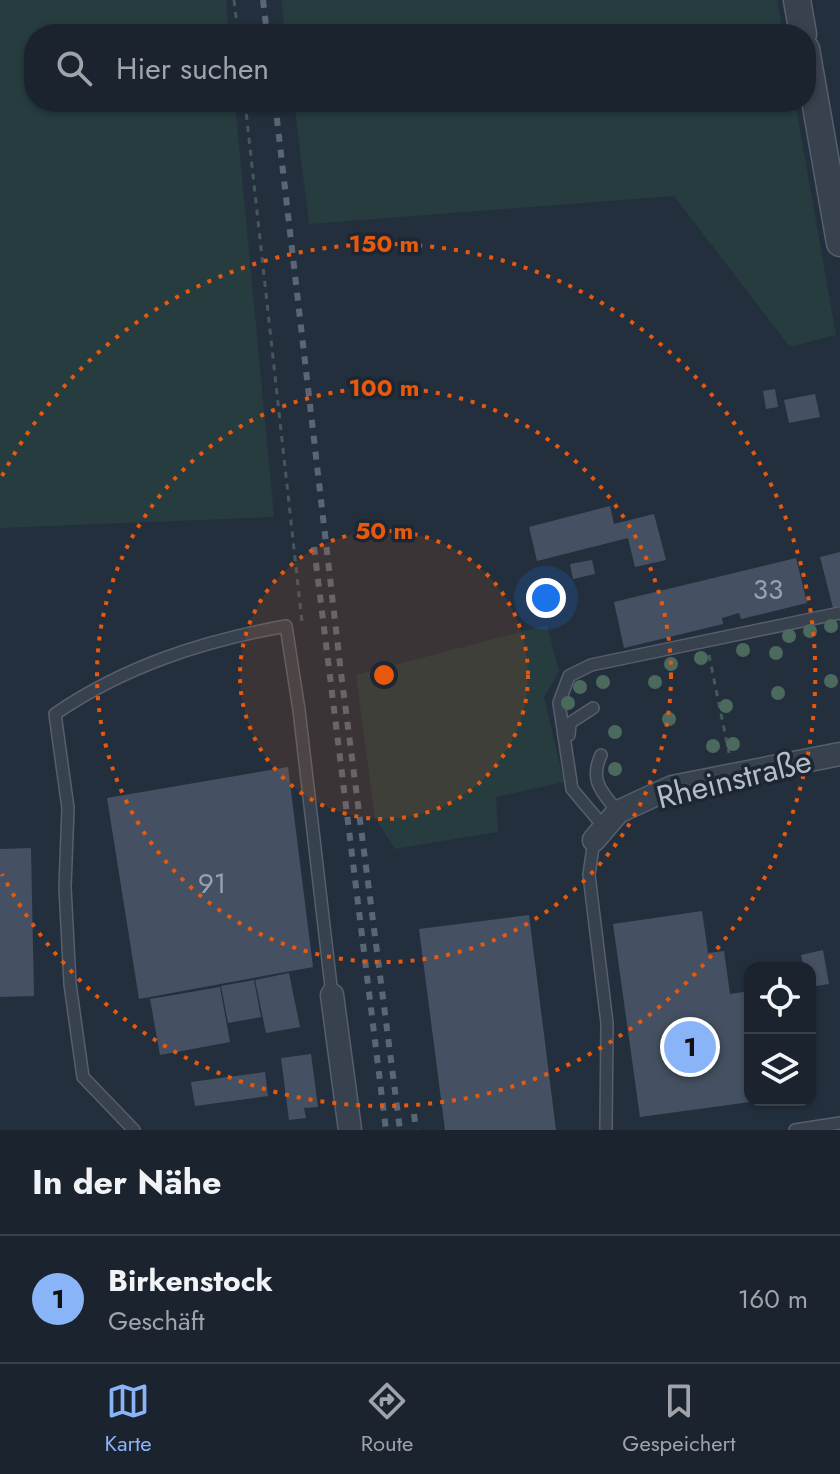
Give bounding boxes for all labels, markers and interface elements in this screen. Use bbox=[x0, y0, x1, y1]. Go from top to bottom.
search box bbox=[24, 24, 816, 112]
icon: search bbox=[52, 46, 96, 90]
text: Hier suchen bbox=[116, 47, 269, 90]
text: 150 m bbox=[349, 226, 419, 261]
text: 100 m bbox=[349, 370, 419, 405]
text: 50 m bbox=[355, 513, 413, 548]
house number: 33 bbox=[753, 569, 783, 610]
your location bbox=[526, 578, 566, 618]
centre of rings bbox=[370, 661, 398, 689]
street label: Rheinstraße bbox=[652, 738, 816, 820]
house number: 91 bbox=[198, 863, 226, 904]
map controls bbox=[744, 962, 816, 1106]
button: locate bbox=[744, 962, 816, 1034]
pin: 1 bbox=[664, 1017, 716, 1077]
button: layers bbox=[744, 1034, 816, 1106]
text: In der Nähe bbox=[32, 1158, 222, 1207]
text: Birkenstock bbox=[108, 1259, 273, 1302]
text: 1 bbox=[51, 1280, 65, 1318]
text: 160 m bbox=[738, 1280, 808, 1318]
text: Geschäft bbox=[108, 1302, 204, 1340]
tab: Karte bbox=[105, 1379, 152, 1459]
tab: Route bbox=[361, 1379, 413, 1459]
tab: Gespeichert bbox=[622, 1379, 735, 1459]

